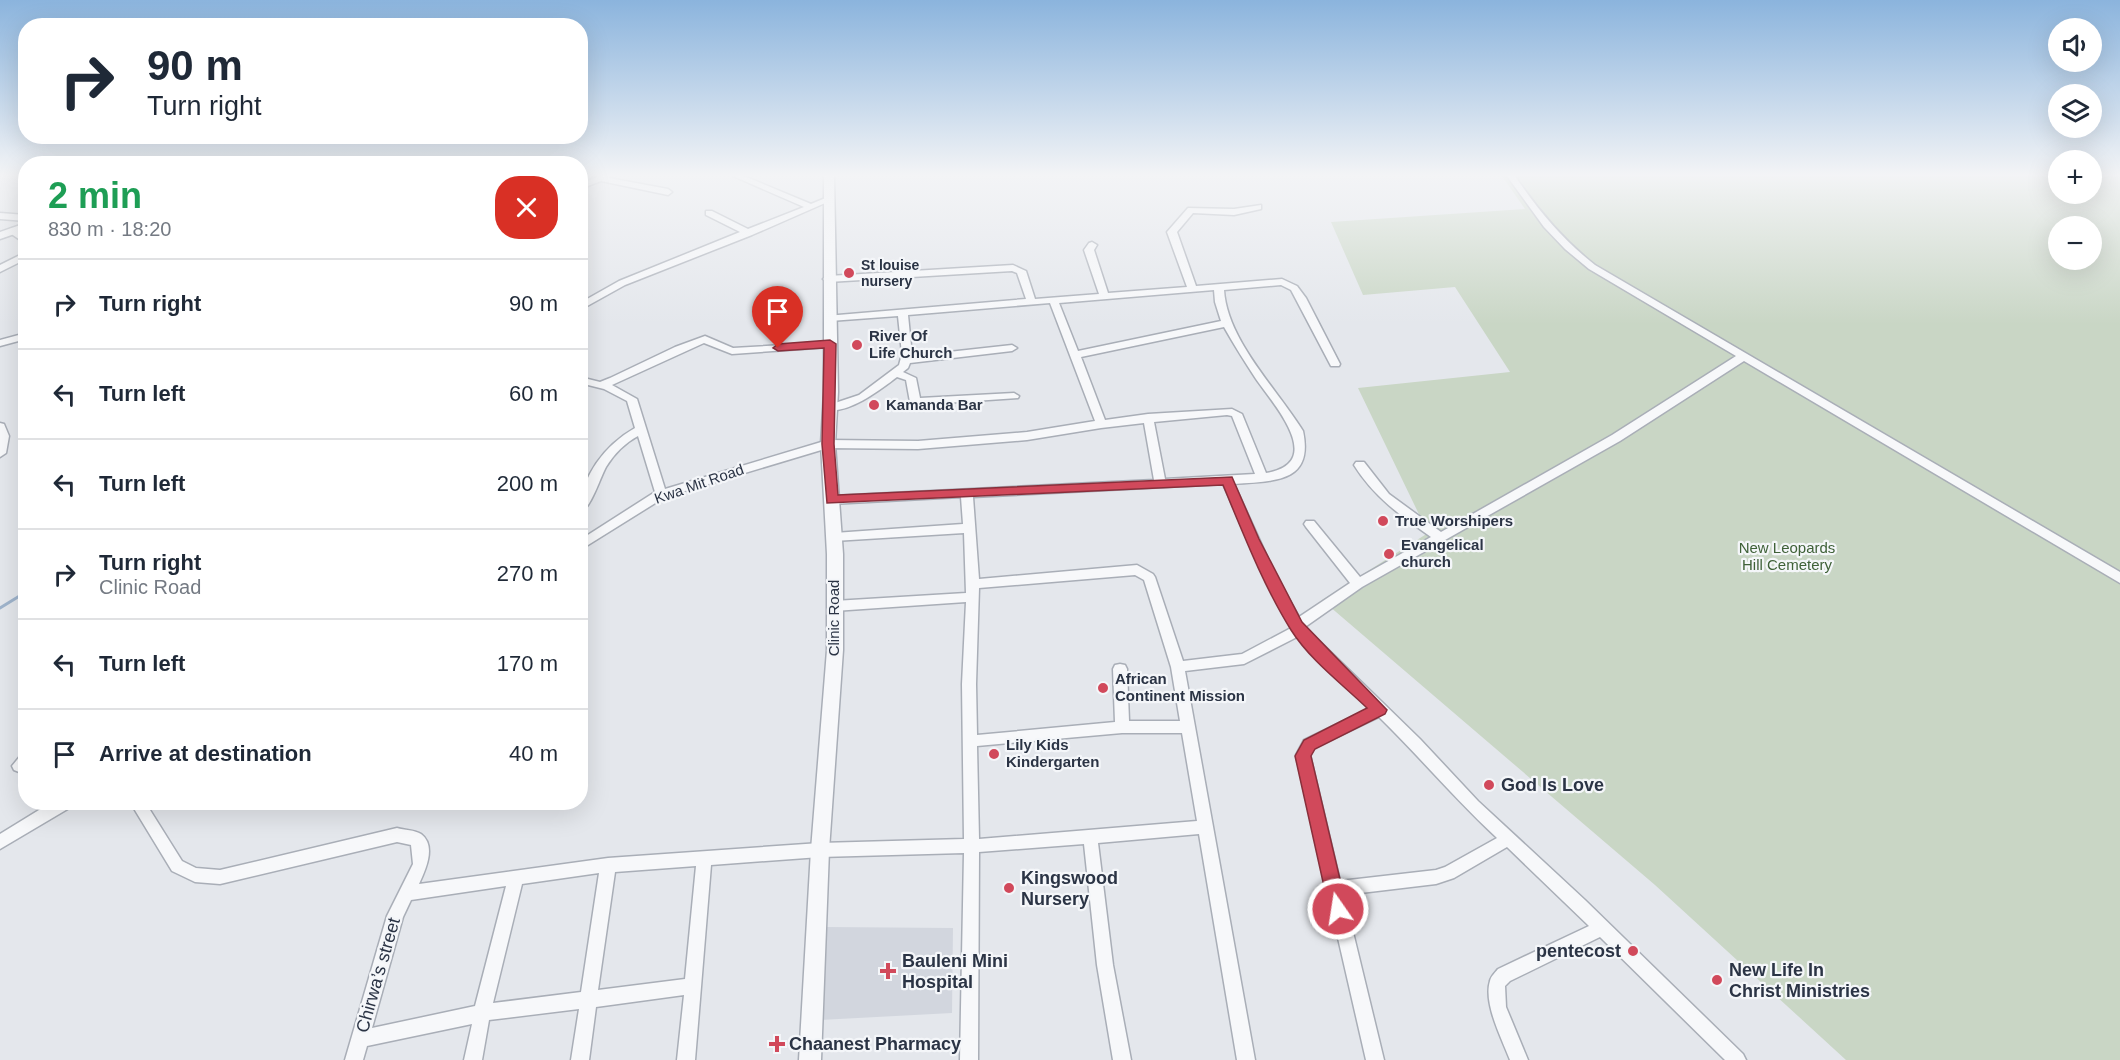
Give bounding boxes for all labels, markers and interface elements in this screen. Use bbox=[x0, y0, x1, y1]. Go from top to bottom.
map controls bbox=[2048, 18, 2102, 270]
button: sound bbox=[2048, 18, 2102, 72]
icon: right bbox=[48, 42, 126, 120]
text: 90 m bbox=[147, 42, 243, 89]
button: layers bbox=[2048, 84, 2102, 138]
text: Turn right bbox=[147, 91, 262, 121]
button: + bbox=[2048, 150, 2102, 204]
text: 2 min bbox=[48, 175, 142, 216]
button: close bbox=[495, 176, 558, 239]
button: − bbox=[2048, 216, 2102, 270]
text: 830 m · 18:20 bbox=[48, 218, 171, 240]
place label: St louise nursery bbox=[861, 257, 920, 289]
marker: St louise nursery bbox=[842, 266, 856, 280]
pin bbox=[752, 286, 803, 348]
icon: right bbox=[48, 288, 81, 321]
text: Turn right bbox=[99, 291, 201, 316]
text: 90 m bbox=[509, 291, 558, 316]
icon: arrive bbox=[761, 295, 794, 328]
place label: River Of Life Church bbox=[869, 327, 952, 361]
marker: River Of Life Church bbox=[850, 338, 864, 352]
icon: left bbox=[48, 378, 81, 411]
text: Turn left bbox=[99, 381, 185, 406]
text: 60 m bbox=[509, 381, 558, 406]
place label: Kamanda Bar bbox=[886, 396, 983, 413]
marker: Kamanda Bar bbox=[867, 398, 881, 412]
street label: Kwa Mit Road bbox=[652, 460, 746, 507]
icon: left bbox=[48, 468, 81, 501]
text: Turn left bbox=[99, 471, 185, 496]
text: 200 m bbox=[497, 471, 558, 496]
place label: True Worshipers bbox=[1395, 512, 1513, 529]
marker: True Worshipers bbox=[1376, 514, 1390, 528]
place label: Evangelical church bbox=[1401, 536, 1484, 570]
park label: New Leopards Hill Cemetery bbox=[1739, 539, 1835, 573]
marker: Evangelical church bbox=[1382, 547, 1396, 561]
text: Turn right bbox=[99, 550, 201, 575]
icon: right bbox=[48, 558, 81, 591]
text: 270 m bbox=[497, 561, 558, 586]
text: Clinic Road bbox=[99, 576, 201, 598]
street label: Clinic Road bbox=[825, 580, 842, 656]
icon: left bbox=[48, 648, 81, 681]
text: Turn left bbox=[99, 651, 185, 676]
text: 170 m bbox=[497, 651, 558, 676]
place label: African Continent Mission bbox=[1115, 670, 1245, 704]
marker: African Continent Mission bbox=[1096, 681, 1110, 695]
place label: Lily Kids Kindergarten bbox=[1006, 736, 1099, 770]
icon: arrive bbox=[48, 738, 81, 771]
text: Arrive at destination bbox=[99, 741, 312, 766]
text: 40 m bbox=[509, 741, 558, 766]
marker: Lily Kids Kindergarten bbox=[987, 747, 1001, 761]
place label: God Is Love bbox=[1501, 775, 1604, 795]
marker: God Is Love bbox=[1482, 778, 1496, 792]
place label: Kingswood Nursery bbox=[1021, 868, 1118, 909]
position arrow bbox=[1306, 877, 1370, 941]
marker: Kingswood Nursery bbox=[1002, 881, 1016, 895]
street label: Chirwa’s street bbox=[352, 915, 404, 1035]
place label: pentecost bbox=[1536, 941, 1621, 961]
marker: pentecost bbox=[1626, 944, 1640, 958]
place label: Bauleni Mini Hospital bbox=[902, 951, 1008, 992]
place label: New Life In Christ Ministries bbox=[1729, 960, 1870, 1001]
marker: Bauleni Mini Hospital bbox=[879, 962, 897, 980]
marker: New Life In Christ Ministries bbox=[1710, 973, 1724, 987]
place label: Chaanest Pharmacy bbox=[789, 1034, 961, 1054]
marker: Chaanest Pharmacy bbox=[770, 1037, 784, 1051]

